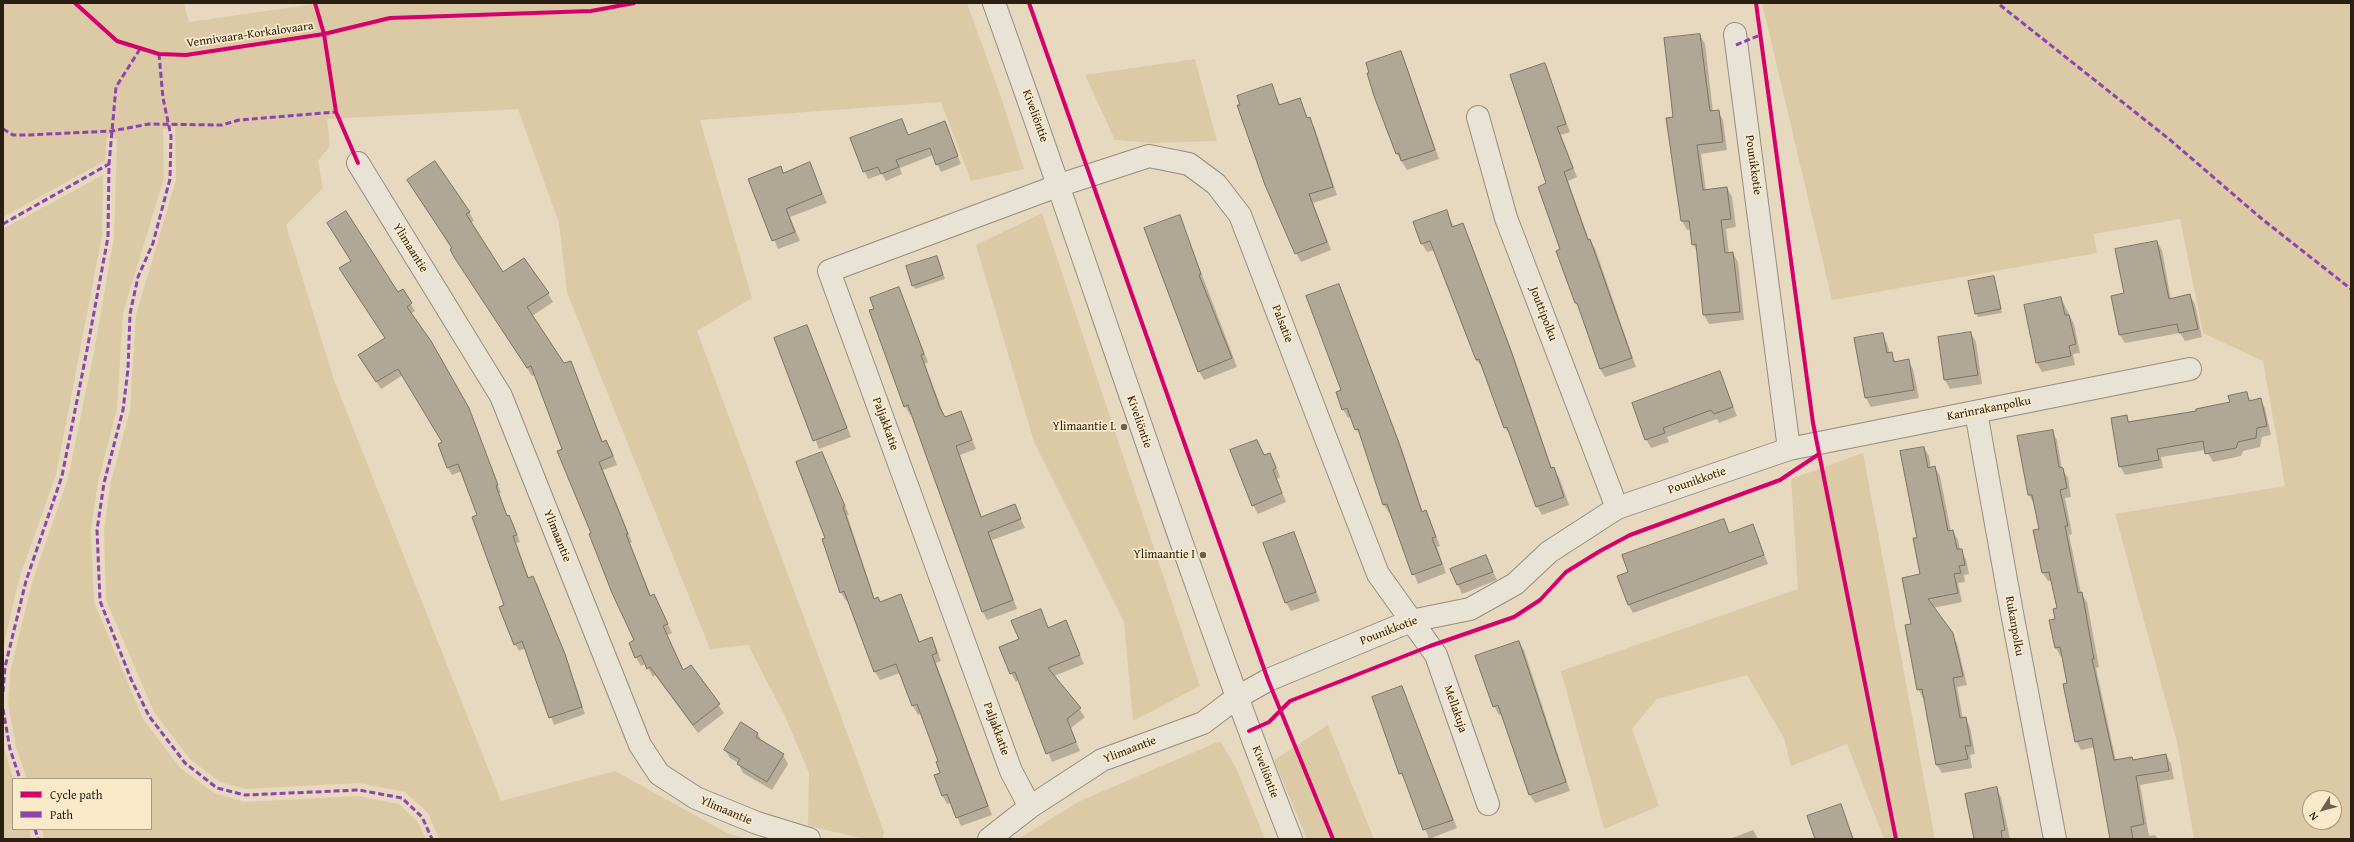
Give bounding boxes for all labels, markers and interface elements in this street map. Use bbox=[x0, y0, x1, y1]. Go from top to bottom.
street label: Vennivaara-Korkalovaara bbox=[186, 19, 314, 51]
street label: Kiveliöntie bbox=[1019, 88, 1051, 144]
street label: Pounikkotie bbox=[1742, 134, 1764, 196]
street label: Ylimaantie bbox=[389, 221, 431, 275]
street label: Jouttipolku bbox=[1526, 285, 1560, 343]
street label: Palsatie bbox=[1268, 303, 1296, 345]
street label: Kiveliöntie bbox=[1123, 394, 1155, 450]
street label: Karinrakanpolku bbox=[1946, 394, 2032, 424]
street label: Paljakkatie bbox=[869, 395, 901, 453]
place label: Ylimaantie L bbox=[1052, 420, 1116, 434]
marker: Ylimaantie L bbox=[1119, 422, 1129, 432]
street label: Pounikkotie bbox=[1666, 464, 1728, 498]
street label: Ylimaantie bbox=[540, 508, 574, 564]
place label: Ylimaantie I bbox=[1134, 548, 1195, 562]
marker: Ylimaantie I bbox=[1198, 550, 1208, 560]
street label: Rukanpolku bbox=[2002, 595, 2026, 657]
street label: Pounikkotie bbox=[1358, 613, 1420, 649]
street label: Mellakuja bbox=[1440, 683, 1470, 735]
street label: Paljakkatie bbox=[980, 700, 1012, 758]
street label: Ylimaantie bbox=[1102, 733, 1158, 767]
street label: Kiveliöntie bbox=[1248, 744, 1282, 800]
legend bbox=[12, 778, 152, 830]
text: Cycle path bbox=[50, 786, 102, 803]
north arrow bbox=[2302, 790, 2342, 830]
street label: Ylimaantie bbox=[698, 794, 754, 828]
text: Path bbox=[50, 806, 73, 823]
text: N bbox=[2304, 809, 2322, 824]

